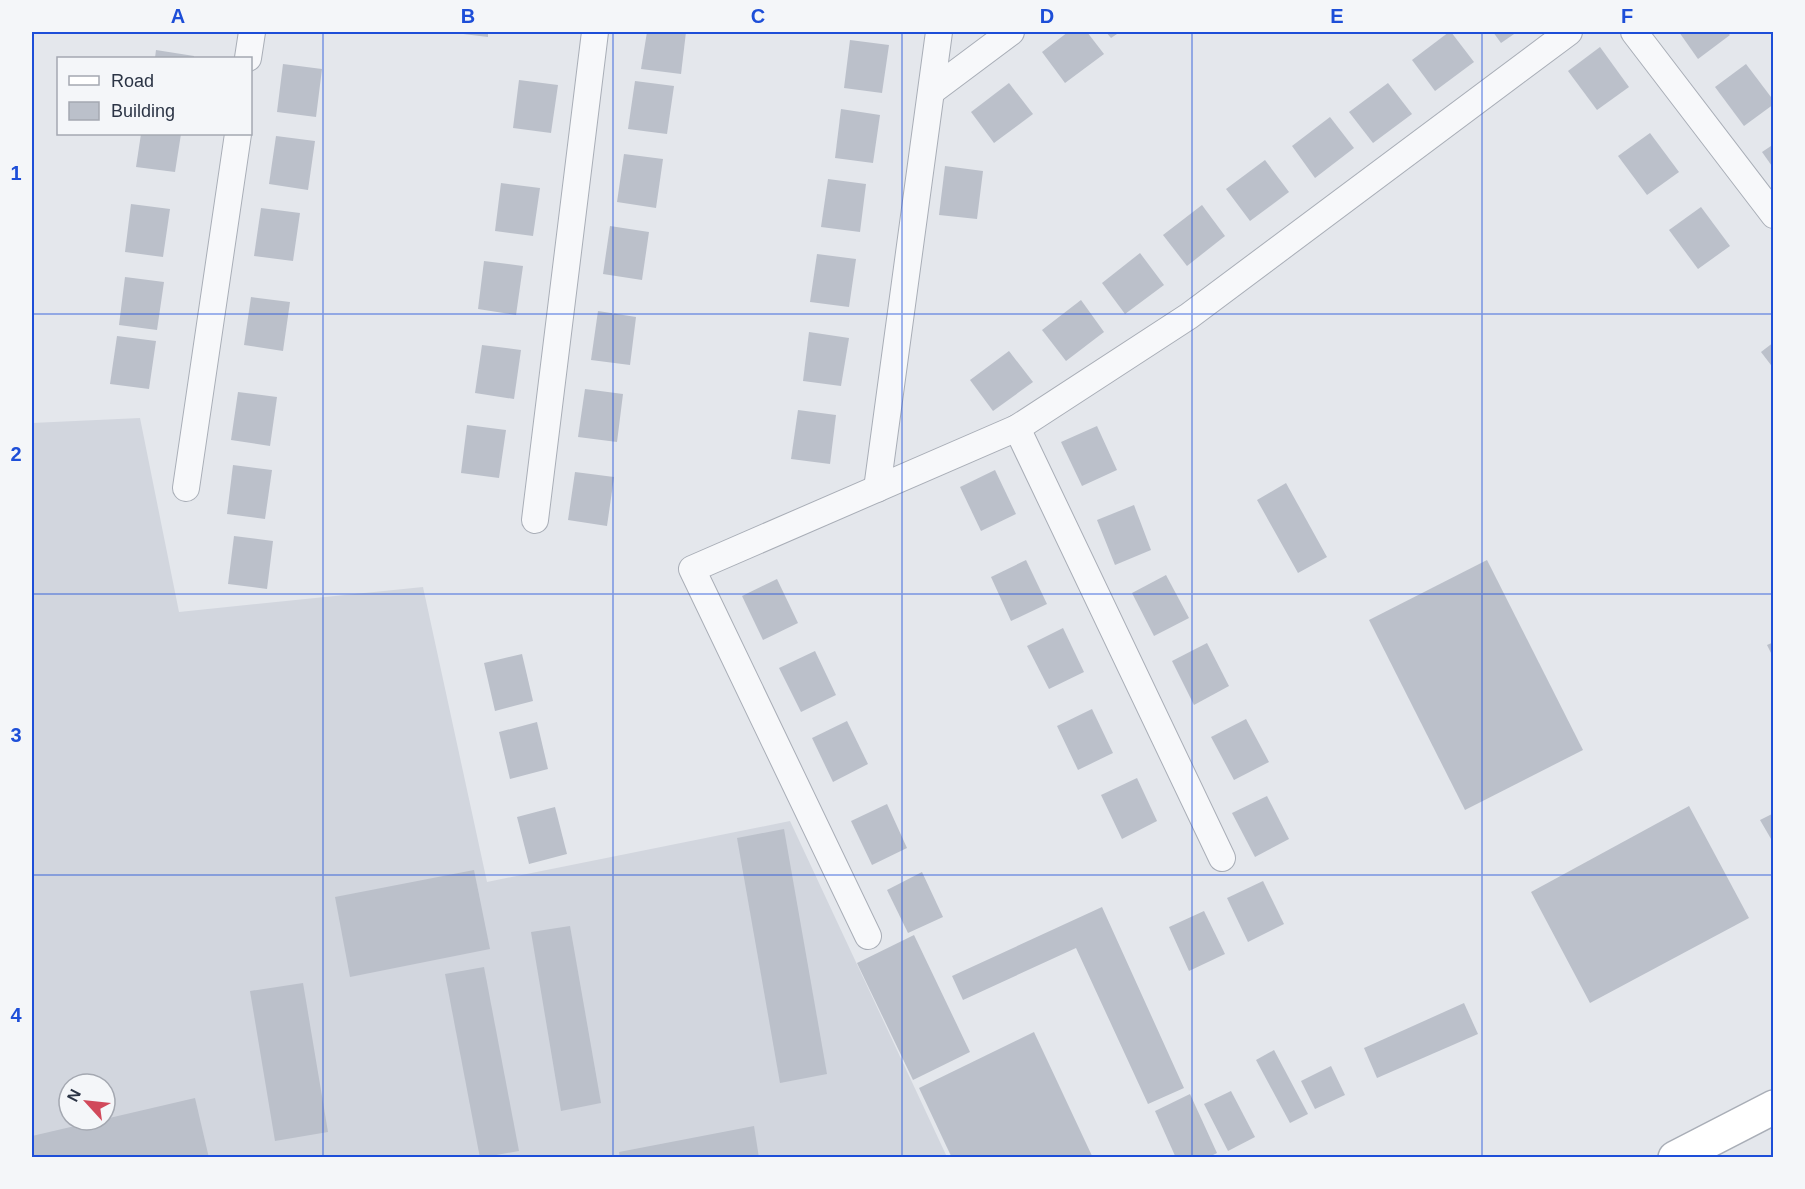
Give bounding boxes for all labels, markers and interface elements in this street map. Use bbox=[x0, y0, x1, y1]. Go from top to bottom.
text: A bbox=[171, 5, 185, 27]
text: B bbox=[461, 5, 475, 27]
text: C bbox=[751, 5, 765, 27]
text: D bbox=[1040, 5, 1054, 27]
text: E bbox=[1330, 5, 1344, 27]
text: F bbox=[1621, 5, 1633, 27]
legend bbox=[57, 57, 252, 135]
text: Road bbox=[111, 71, 154, 91]
text: Building bbox=[111, 101, 175, 121]
text: 1 bbox=[10, 162, 22, 184]
text: 2 bbox=[10, 443, 22, 465]
text: 3 bbox=[10, 724, 22, 746]
text: 4 bbox=[10, 1004, 22, 1026]
north arrow bbox=[57, 1072, 117, 1132]
text: N bbox=[64, 1086, 84, 1104]

